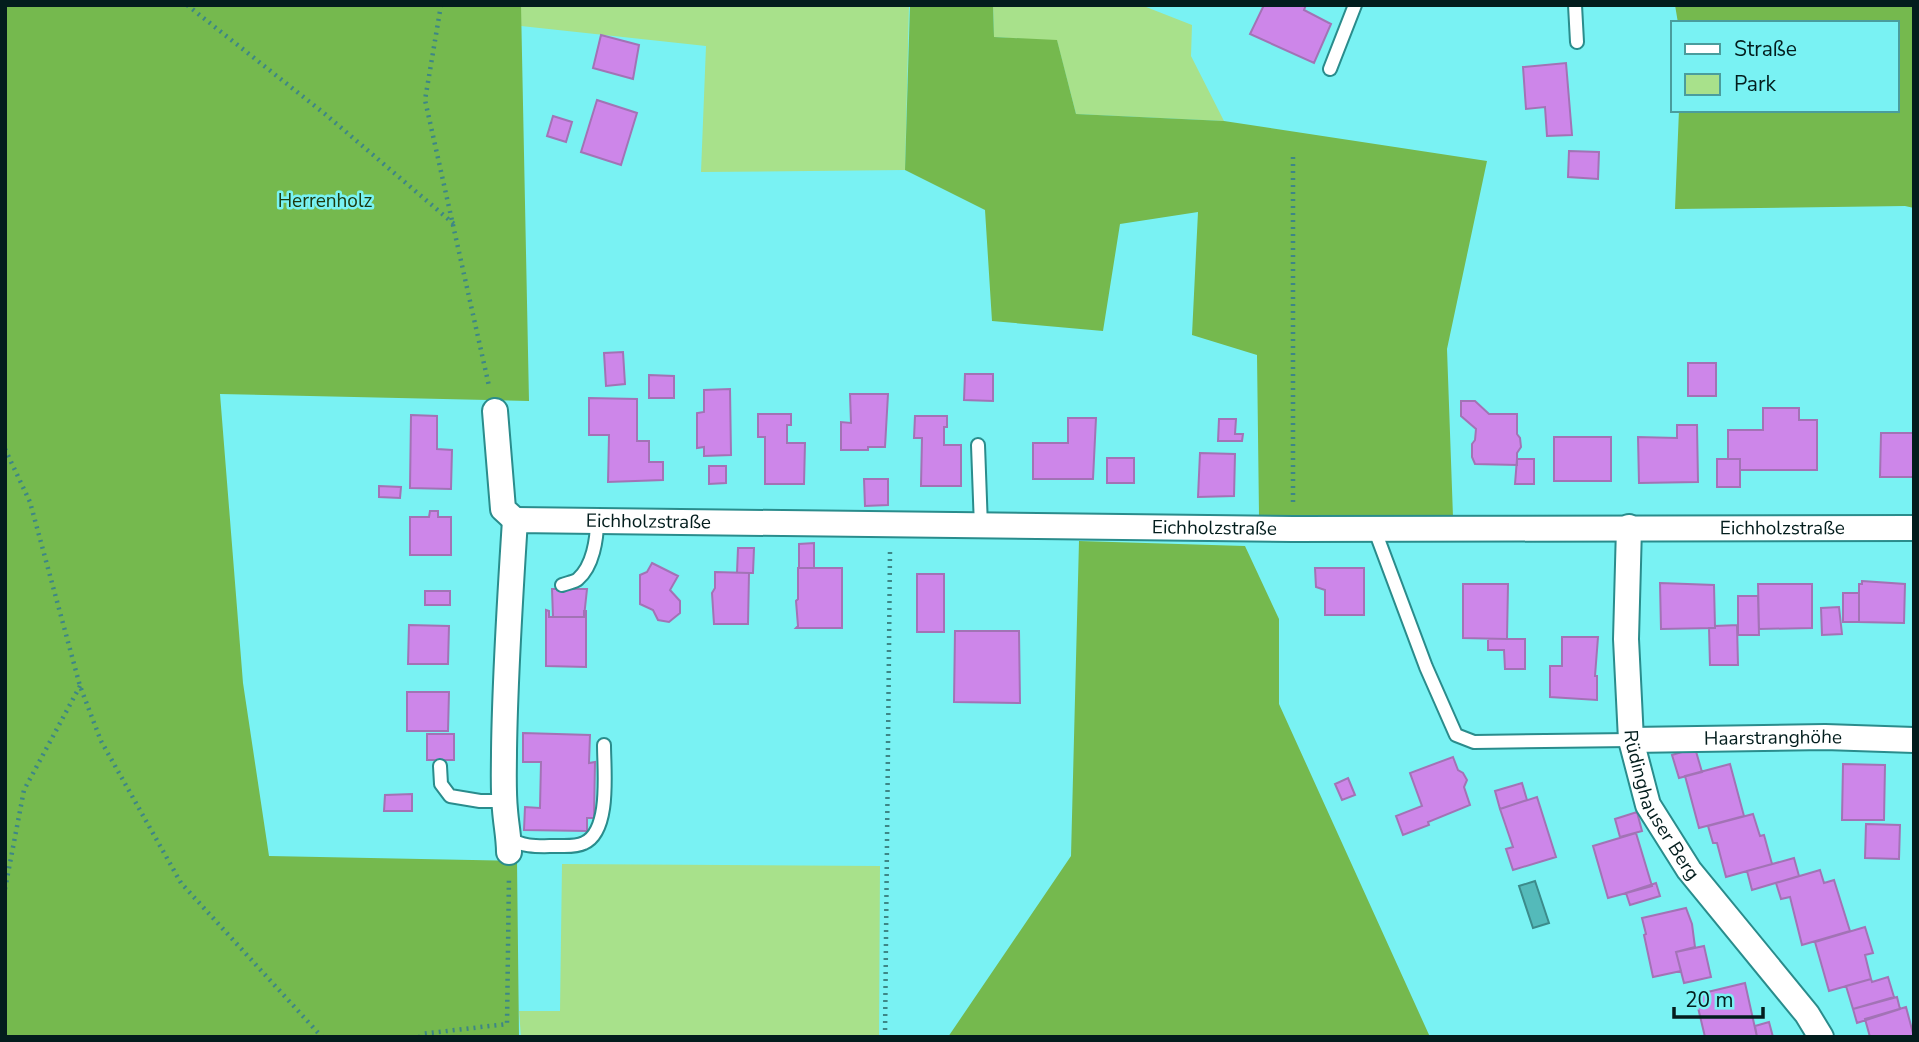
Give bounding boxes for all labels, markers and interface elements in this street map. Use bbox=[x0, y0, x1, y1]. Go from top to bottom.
legend bbox=[1671, 21, 1898, 112]
text: Straße bbox=[1734, 35, 1797, 63]
text: Park bbox=[1734, 70, 1776, 98]
park label: Herrenholz bbox=[278, 188, 373, 214]
street label: Eichholzstraße bbox=[586, 508, 711, 535]
street label: Eichholzstraße bbox=[1152, 514, 1277, 542]
street label: Eichholzstraße bbox=[1720, 515, 1845, 541]
street label: Haarstranghöhe bbox=[1704, 724, 1842, 752]
street label: Rüdinghauser Berg bbox=[1618, 729, 1705, 886]
scale bar bbox=[1674, 976, 1763, 1020]
text: 20 m bbox=[1685, 986, 1734, 1014]

